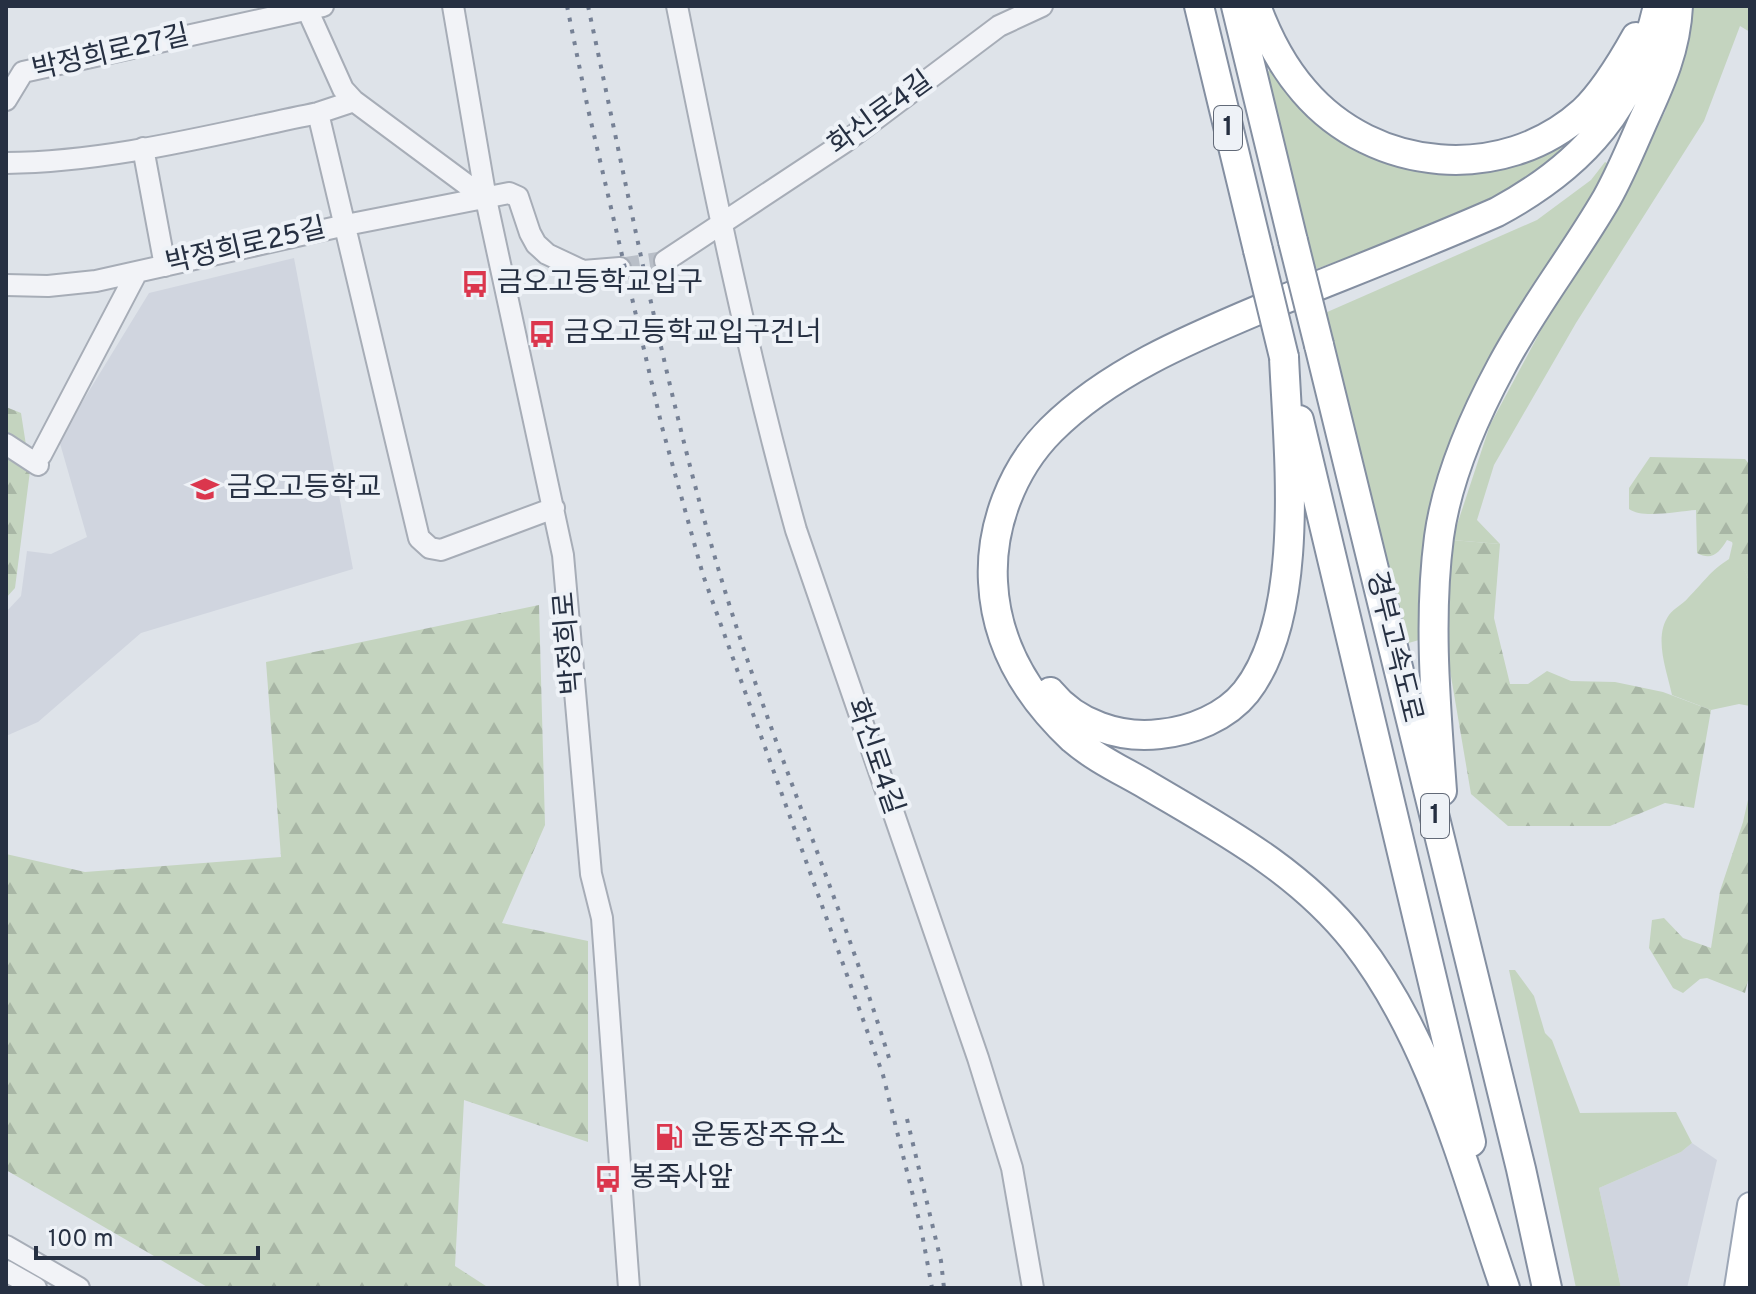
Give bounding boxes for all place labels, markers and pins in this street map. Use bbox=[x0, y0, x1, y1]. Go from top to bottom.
place label: 금오고등학교입구 bbox=[497, 266, 703, 302]
bus stop icon: 금오고등학교입구 bbox=[460, 269, 490, 299]
place label: 금오고등학교입구건너 bbox=[564, 316, 822, 352]
bus stop icon: 금오고등학교입구건너 bbox=[527, 319, 557, 349]
place label: 금오고등학교 bbox=[227, 471, 382, 507]
school or university icon: 금오고등학교 bbox=[190, 474, 220, 504]
place label: 운동장주유소 bbox=[691, 1119, 846, 1155]
fuel station icon: 운동장주유소 bbox=[654, 1122, 684, 1152]
place label: 봉죽사앞 bbox=[630, 1161, 733, 1197]
bus stop icon: 봉죽사앞 bbox=[593, 1164, 623, 1194]

